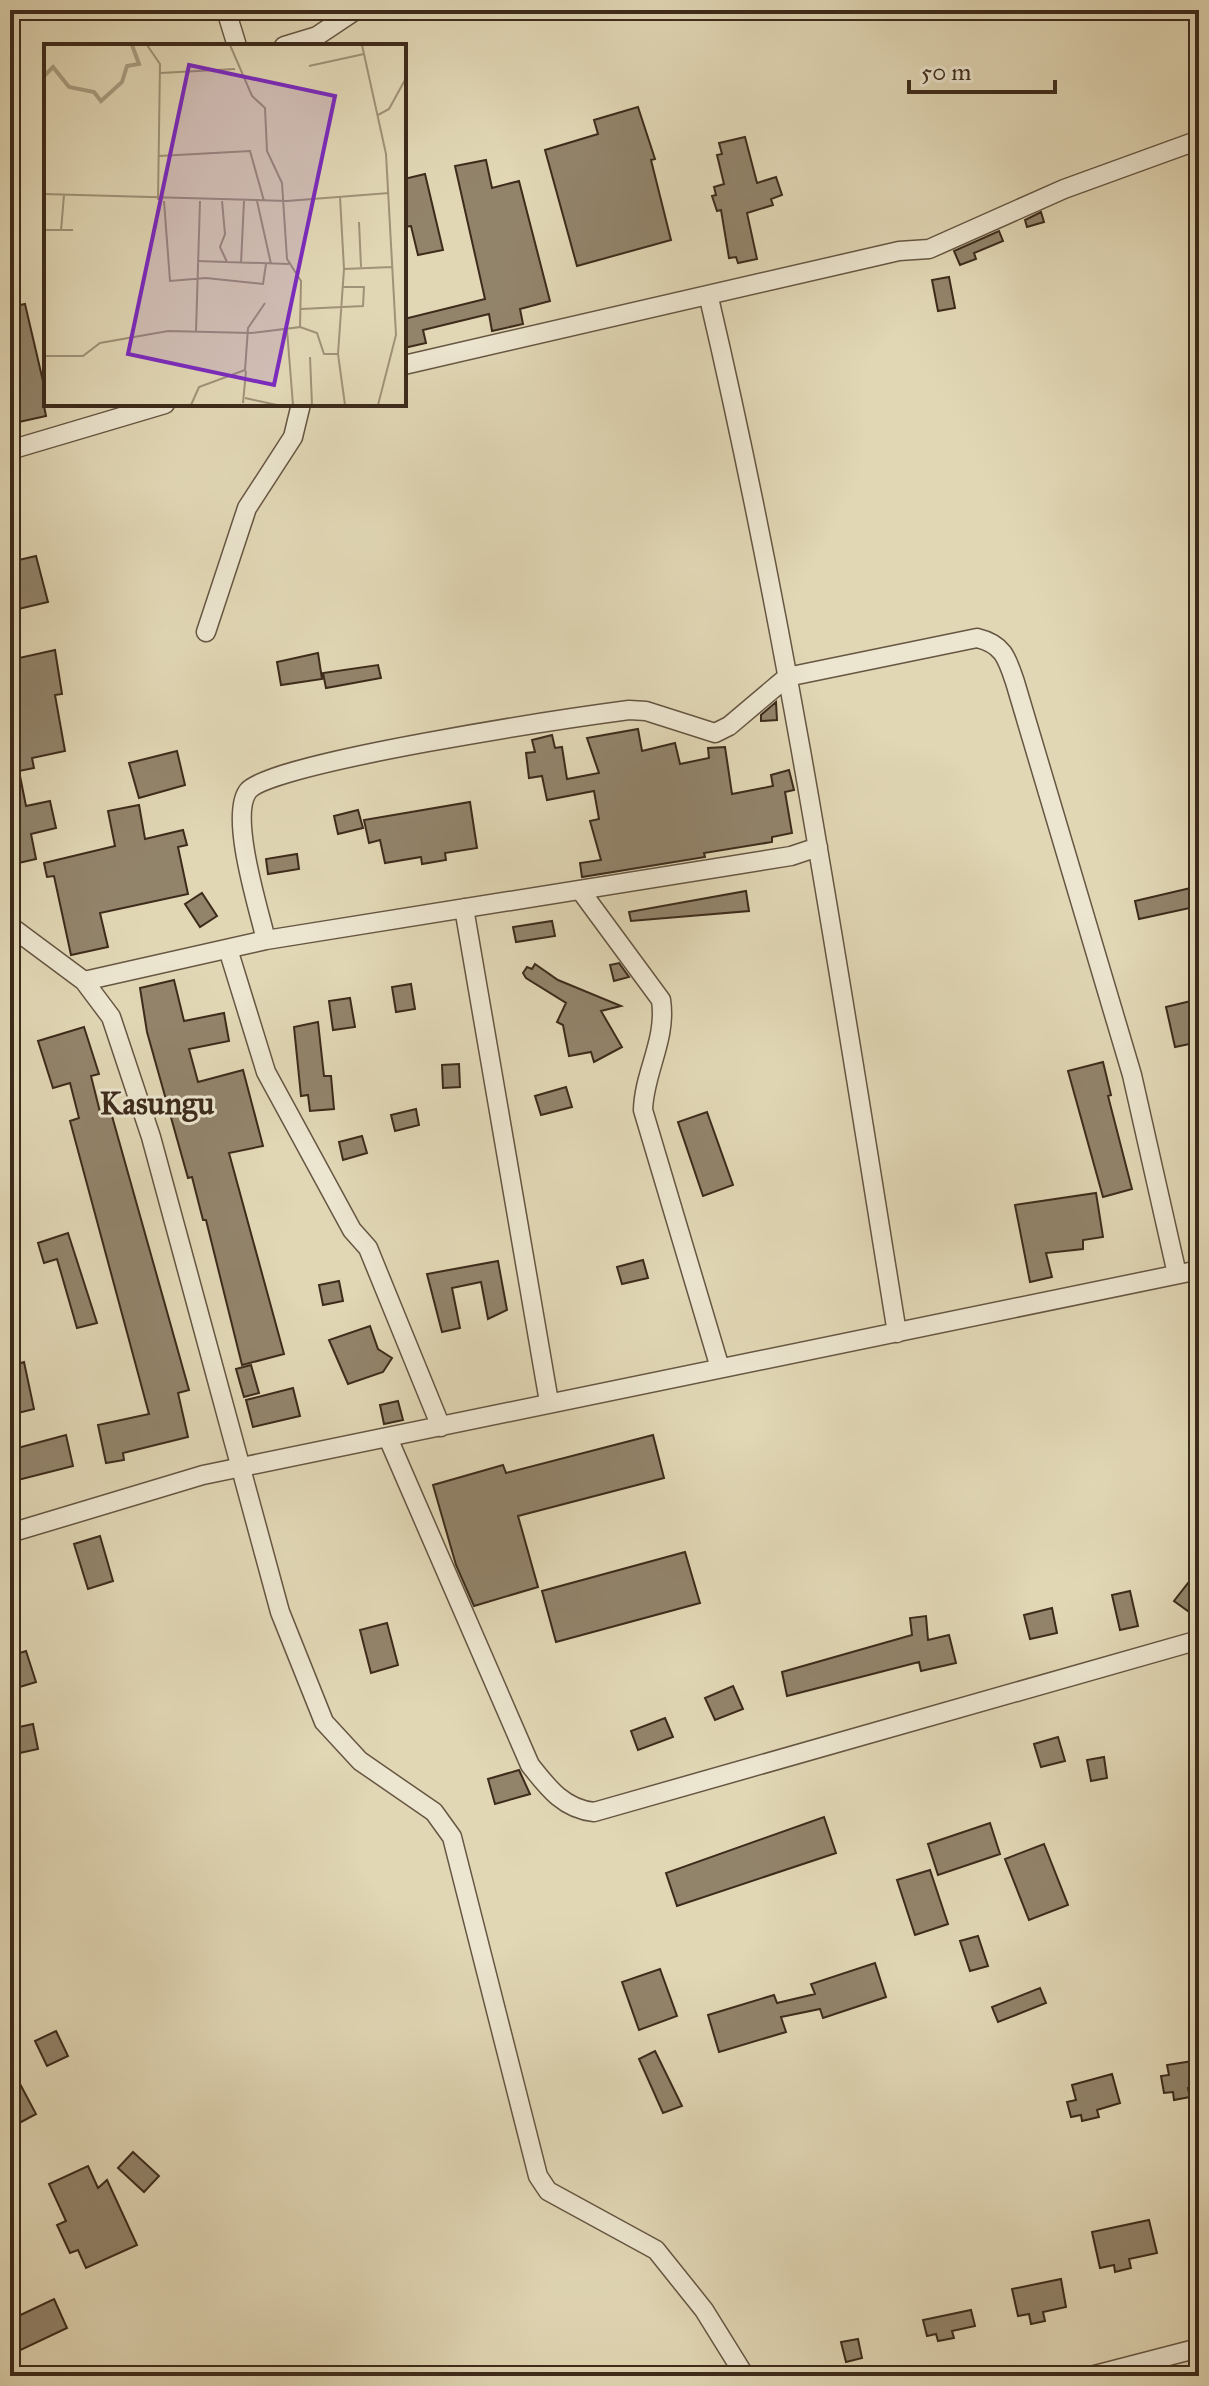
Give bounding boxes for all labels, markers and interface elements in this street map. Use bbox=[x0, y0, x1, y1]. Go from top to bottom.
inset map bbox=[44, 44, 406, 406]
scale bar bbox=[909, 44, 1055, 94]
text: 50 m bbox=[921, 57, 971, 87]
district label: Kasungu bbox=[100, 1084, 214, 1123]

